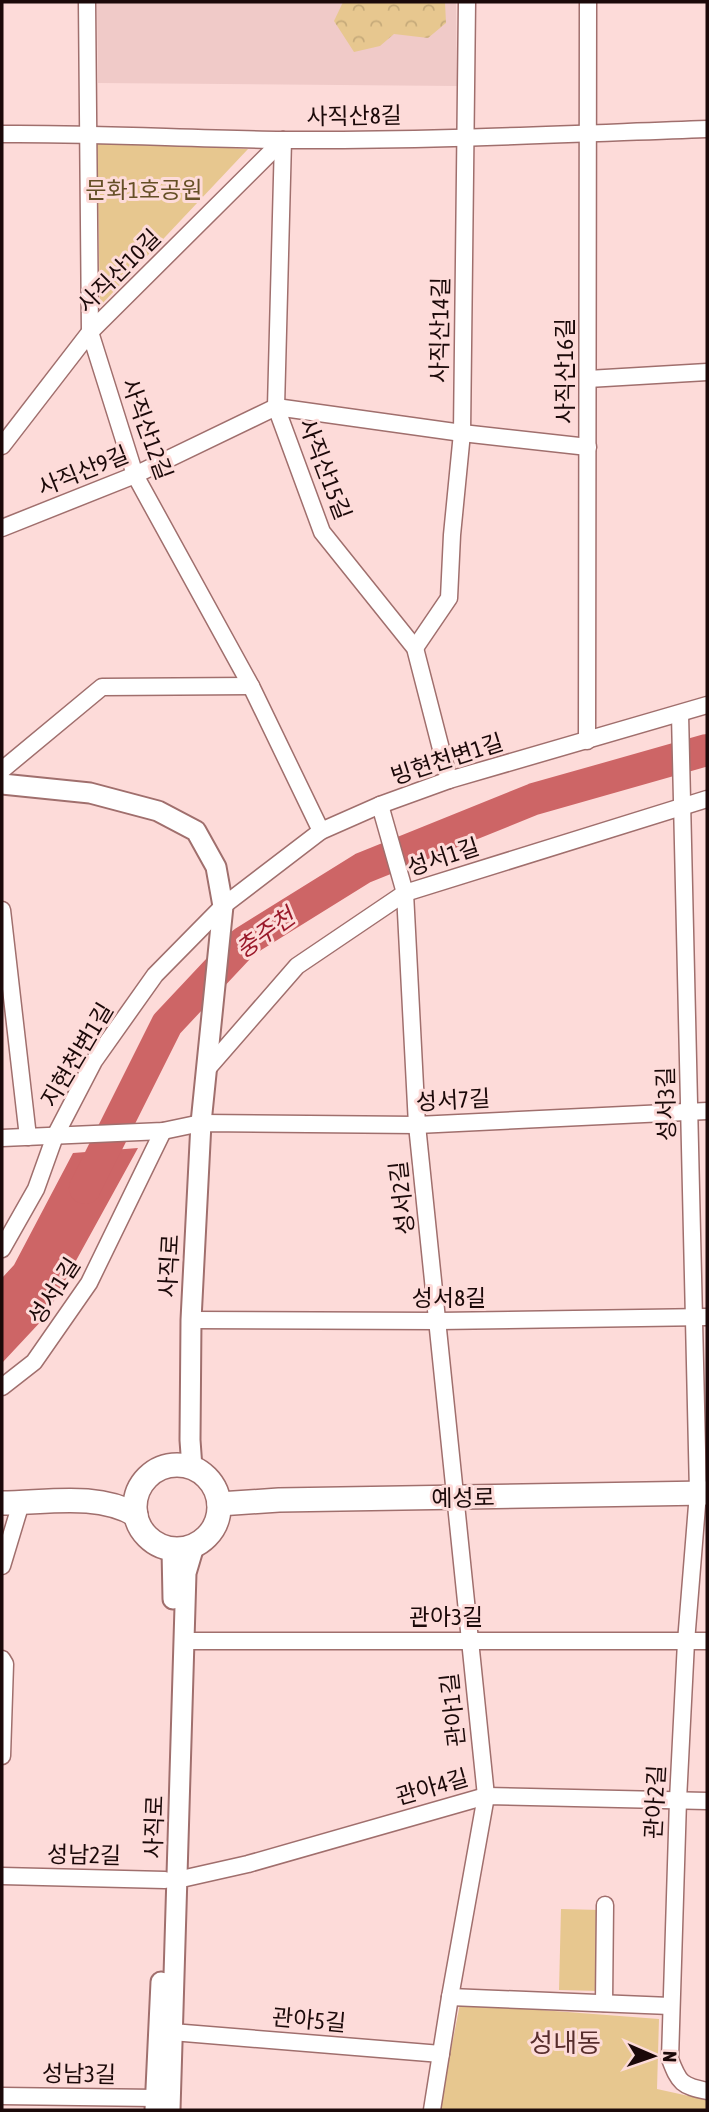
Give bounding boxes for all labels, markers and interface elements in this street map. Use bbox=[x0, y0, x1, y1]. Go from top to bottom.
street label: 사직산8길 bbox=[306, 102, 402, 130]
park label: 문화1호공원 bbox=[86, 177, 202, 203]
street label: 사직산10길 bbox=[72, 224, 166, 318]
street label: 사직산14길 bbox=[426, 277, 454, 383]
street label: 사직산16길 bbox=[552, 318, 578, 424]
street label: 사직산12길 bbox=[117, 375, 177, 483]
street label: 사직산15길 bbox=[294, 415, 356, 523]
street label: 사직산9길 bbox=[34, 441, 132, 501]
street label: 빙현천변1길 bbox=[388, 729, 506, 789]
street label: 성서1길 bbox=[404, 833, 482, 881]
water label: 충주천 bbox=[230, 901, 302, 963]
street label: 지현천변1길 bbox=[36, 998, 118, 1112]
street label: 성서3길 bbox=[652, 1067, 680, 1141]
street label: 성서7길 bbox=[415, 1085, 491, 1115]
street label: 성서2길 bbox=[385, 1160, 419, 1236]
street label: 사직로 bbox=[154, 1234, 184, 1298]
street label: 성서1길 bbox=[23, 1253, 85, 1329]
street label: 성서8길 bbox=[412, 1285, 486, 1311]
street label: 예성로 bbox=[431, 1484, 495, 1512]
street label: 관아3길 bbox=[409, 1604, 483, 1630]
street label: 관아1길 bbox=[436, 1672, 470, 1748]
street label: 관아4길 bbox=[393, 1764, 471, 1810]
street label: 관아2길 bbox=[640, 1764, 670, 1840]
street label: 사직로 bbox=[140, 1795, 168, 1859]
street label: 성남2길 bbox=[47, 1841, 121, 1869]
street label: 관아5길 bbox=[271, 2004, 347, 2036]
north arrow bbox=[618, 2021, 688, 2091]
district label: 성내동 bbox=[529, 2028, 601, 2058]
text: N bbox=[659, 2051, 681, 2063]
street label: 성남3길 bbox=[42, 2060, 116, 2088]

